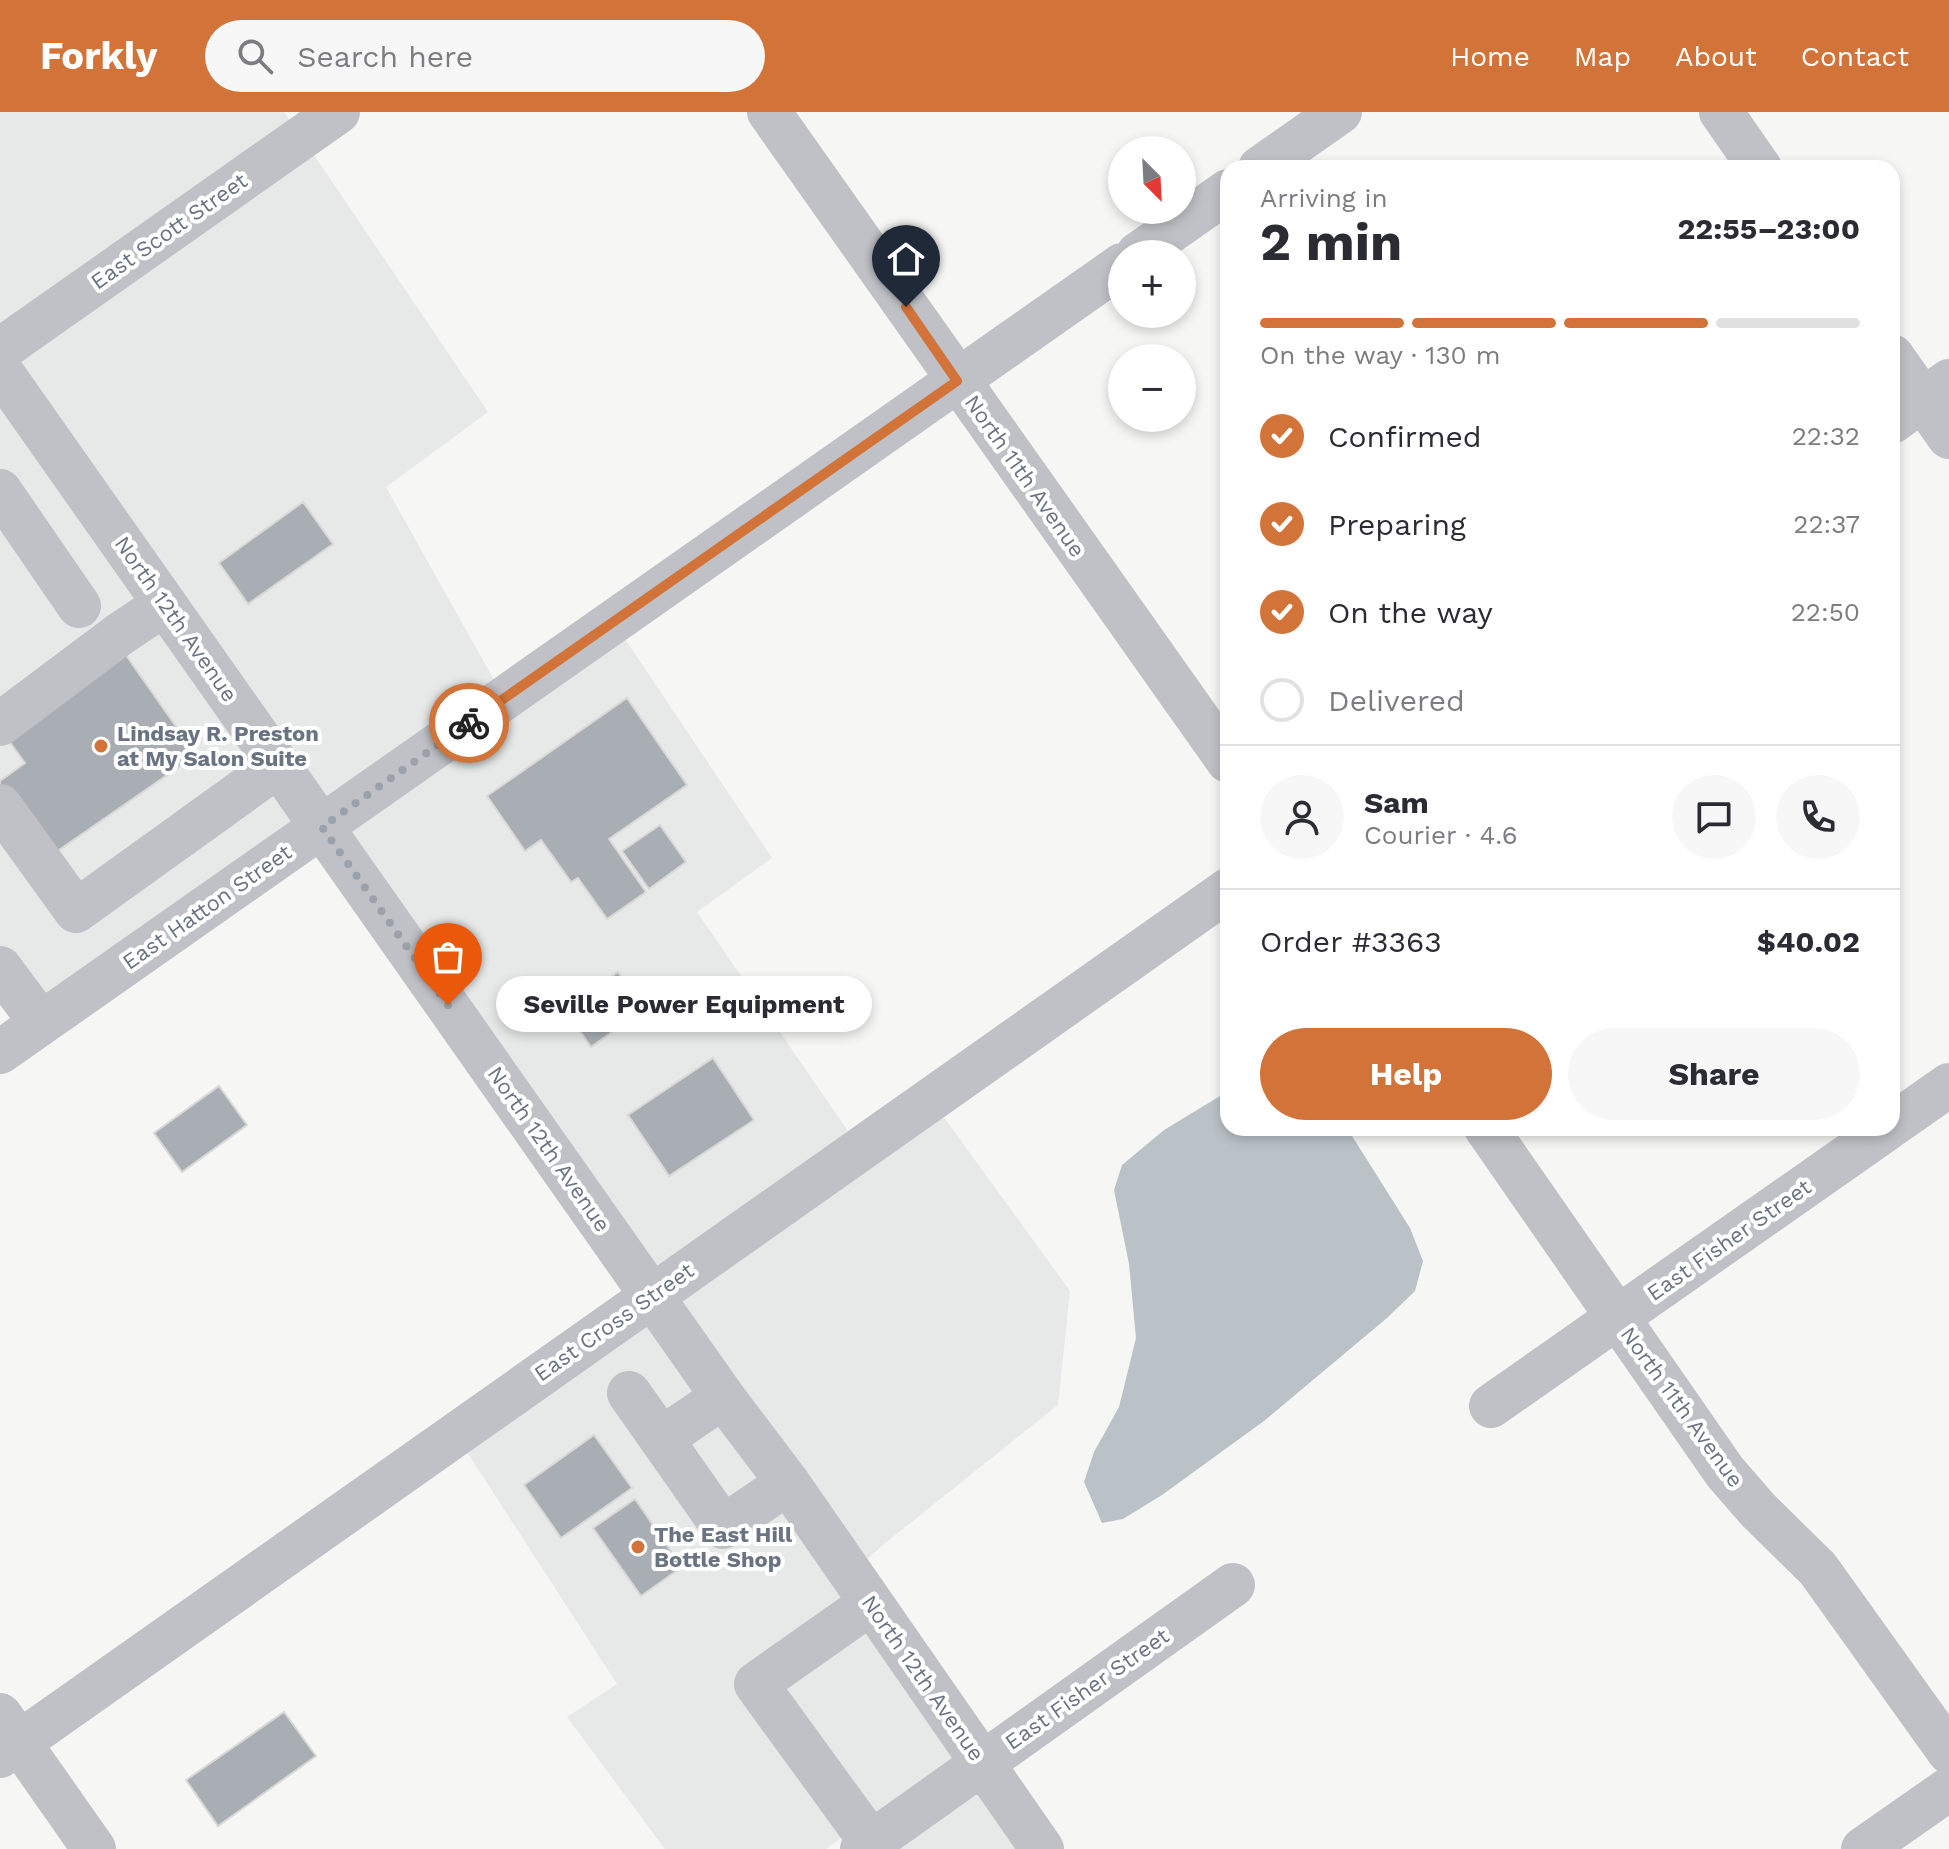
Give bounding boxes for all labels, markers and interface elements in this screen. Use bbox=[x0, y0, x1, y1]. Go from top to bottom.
search box bbox=[205, 20, 765, 92]
text: Forkly bbox=[40, 34, 157, 78]
icon: search bbox=[233, 34, 277, 78]
text: Search here bbox=[297, 39, 473, 74]
text: Home bbox=[1450, 40, 1530, 73]
text: Map bbox=[1574, 40, 1631, 73]
text: About bbox=[1675, 40, 1757, 73]
text: Contact bbox=[1801, 40, 1909, 73]
north arrow bbox=[1108, 136, 1196, 224]
map controls bbox=[1108, 136, 1196, 432]
street label: East Scott Street bbox=[86, 168, 252, 294]
text: Arriving in bbox=[1260, 183, 1388, 213]
text: 22:55–23:00 bbox=[1677, 211, 1860, 246]
text: 2 min bbox=[1260, 212, 1402, 273]
pin bbox=[872, 225, 940, 307]
icon: home bbox=[884, 237, 928, 281]
button: + bbox=[1108, 240, 1196, 328]
text: On the way · 130 m bbox=[1260, 340, 1500, 370]
button: − bbox=[1108, 344, 1196, 432]
street label: North 11th Avenue bbox=[960, 390, 1090, 562]
icon: check bbox=[1260, 414, 1304, 458]
text: Confirmed bbox=[1328, 419, 1482, 454]
text: 22:32 bbox=[1792, 421, 1860, 451]
icon: check bbox=[1260, 502, 1304, 546]
text: Preparing bbox=[1328, 507, 1466, 542]
text: 22:37 bbox=[1793, 509, 1860, 539]
street label: North 12th Avenue bbox=[110, 532, 242, 706]
icon: check bbox=[1260, 590, 1304, 634]
text: On the way bbox=[1328, 595, 1493, 630]
text: 22:50 bbox=[1791, 597, 1860, 627]
courier bbox=[429, 683, 509, 763]
text: Delivered bbox=[1328, 683, 1465, 718]
icon: bike bbox=[447, 701, 491, 745]
place label: Lindsay R. Preston at My Salon Suite bbox=[117, 721, 319, 771]
marker: Lindsay R. Preston at My Salon Suite bbox=[92, 737, 110, 755]
button: person bbox=[1260, 775, 1344, 859]
button: chat bbox=[1672, 775, 1756, 859]
button: phone bbox=[1776, 775, 1860, 859]
text: Sam bbox=[1364, 785, 1429, 820]
text: Courier · 4.6 bbox=[1364, 820, 1518, 850]
street label: East Hatton Street bbox=[118, 839, 296, 975]
pin bbox=[414, 923, 482, 1005]
text: Order #3363 bbox=[1260, 924, 1442, 959]
text: $40.02 bbox=[1757, 924, 1860, 959]
icon: bag bbox=[426, 935, 470, 979]
callout: Seville Power Equipment bbox=[496, 977, 872, 1033]
text: Seville Power Equipment bbox=[524, 989, 844, 1019]
button: Help bbox=[1260, 1028, 1552, 1120]
button: Share bbox=[1568, 1028, 1860, 1120]
street label: North 12th Avenue bbox=[483, 1062, 615, 1236]
street label: East Fisher Street bbox=[1642, 1174, 1816, 1306]
street label: East Cross Street bbox=[530, 1258, 698, 1386]
street label: North 11th Avenue bbox=[1616, 1322, 1748, 1492]
place label: The East Hill Bottle Shop bbox=[654, 1522, 793, 1572]
marker: The East Hill Bottle Shop bbox=[629, 1538, 647, 1556]
street label: North 12th Avenue bbox=[857, 1591, 989, 1765]
street label: East Fisher Street bbox=[1000, 1623, 1174, 1755]

